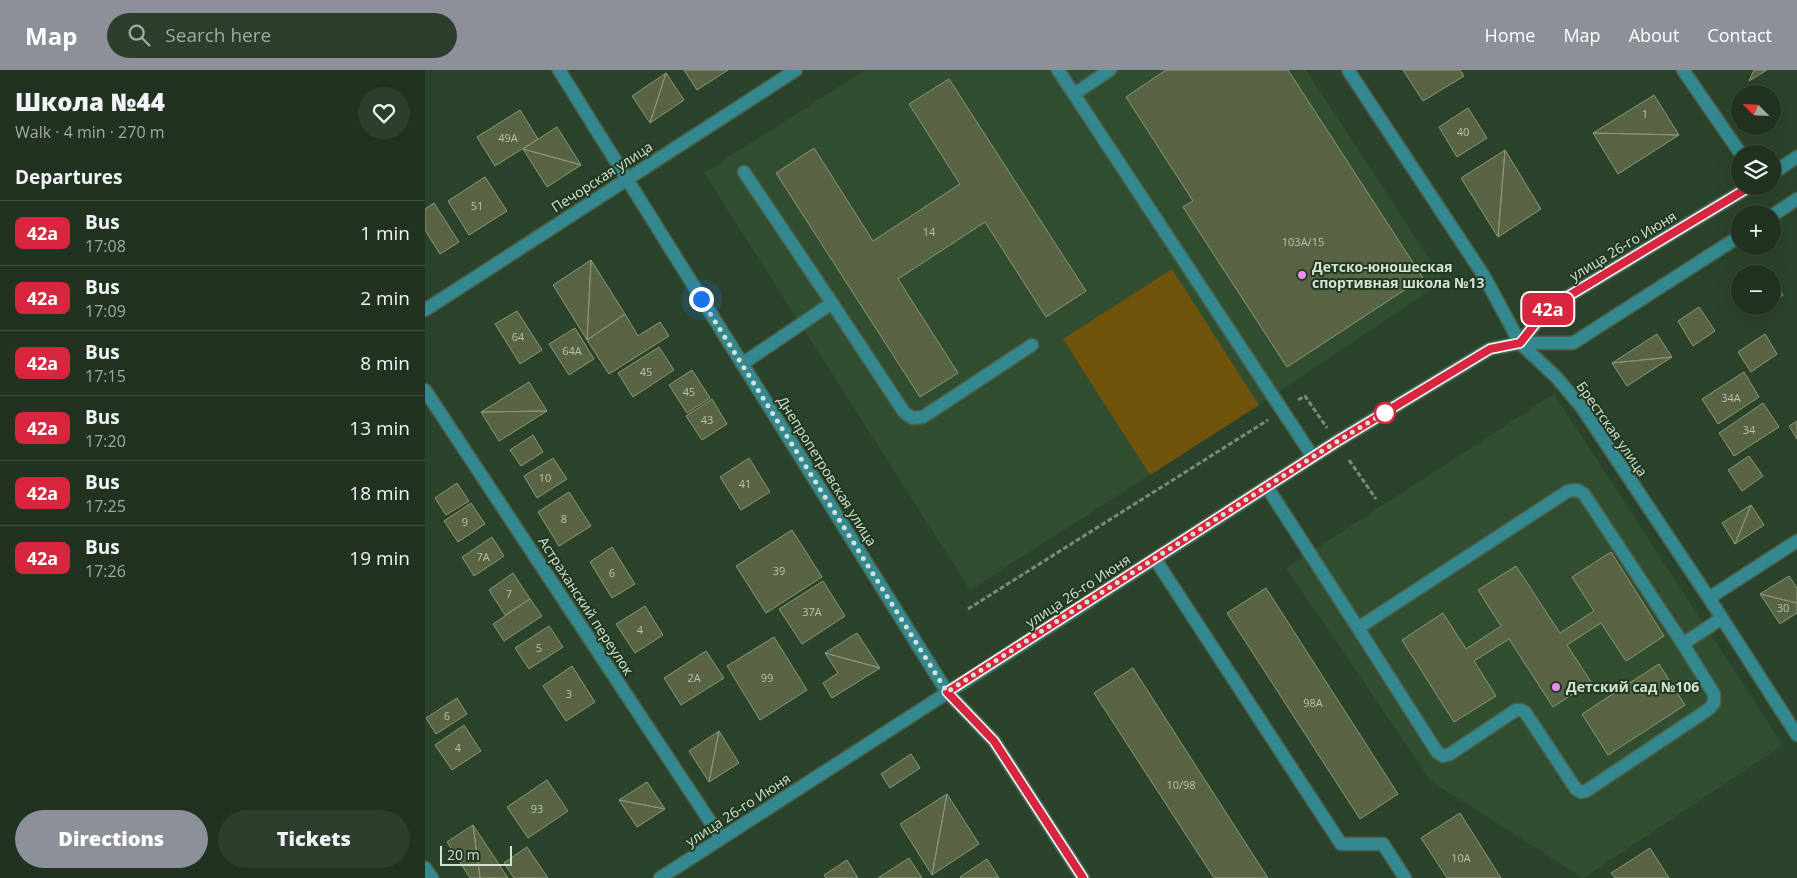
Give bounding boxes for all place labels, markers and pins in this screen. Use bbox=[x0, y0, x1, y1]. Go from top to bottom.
place label: Детско-юношеская спортивная школа №13 bbox=[1312, 257, 1485, 292]
marker: Детско-юношеская спортивная школа №13 bbox=[1296, 269, 1308, 281]
unlabelled marker bbox=[1374, 402, 1396, 424]
place label: Детский сад №106 bbox=[1566, 677, 1699, 696]
marker: Детский сад №106 bbox=[1550, 681, 1562, 693]

